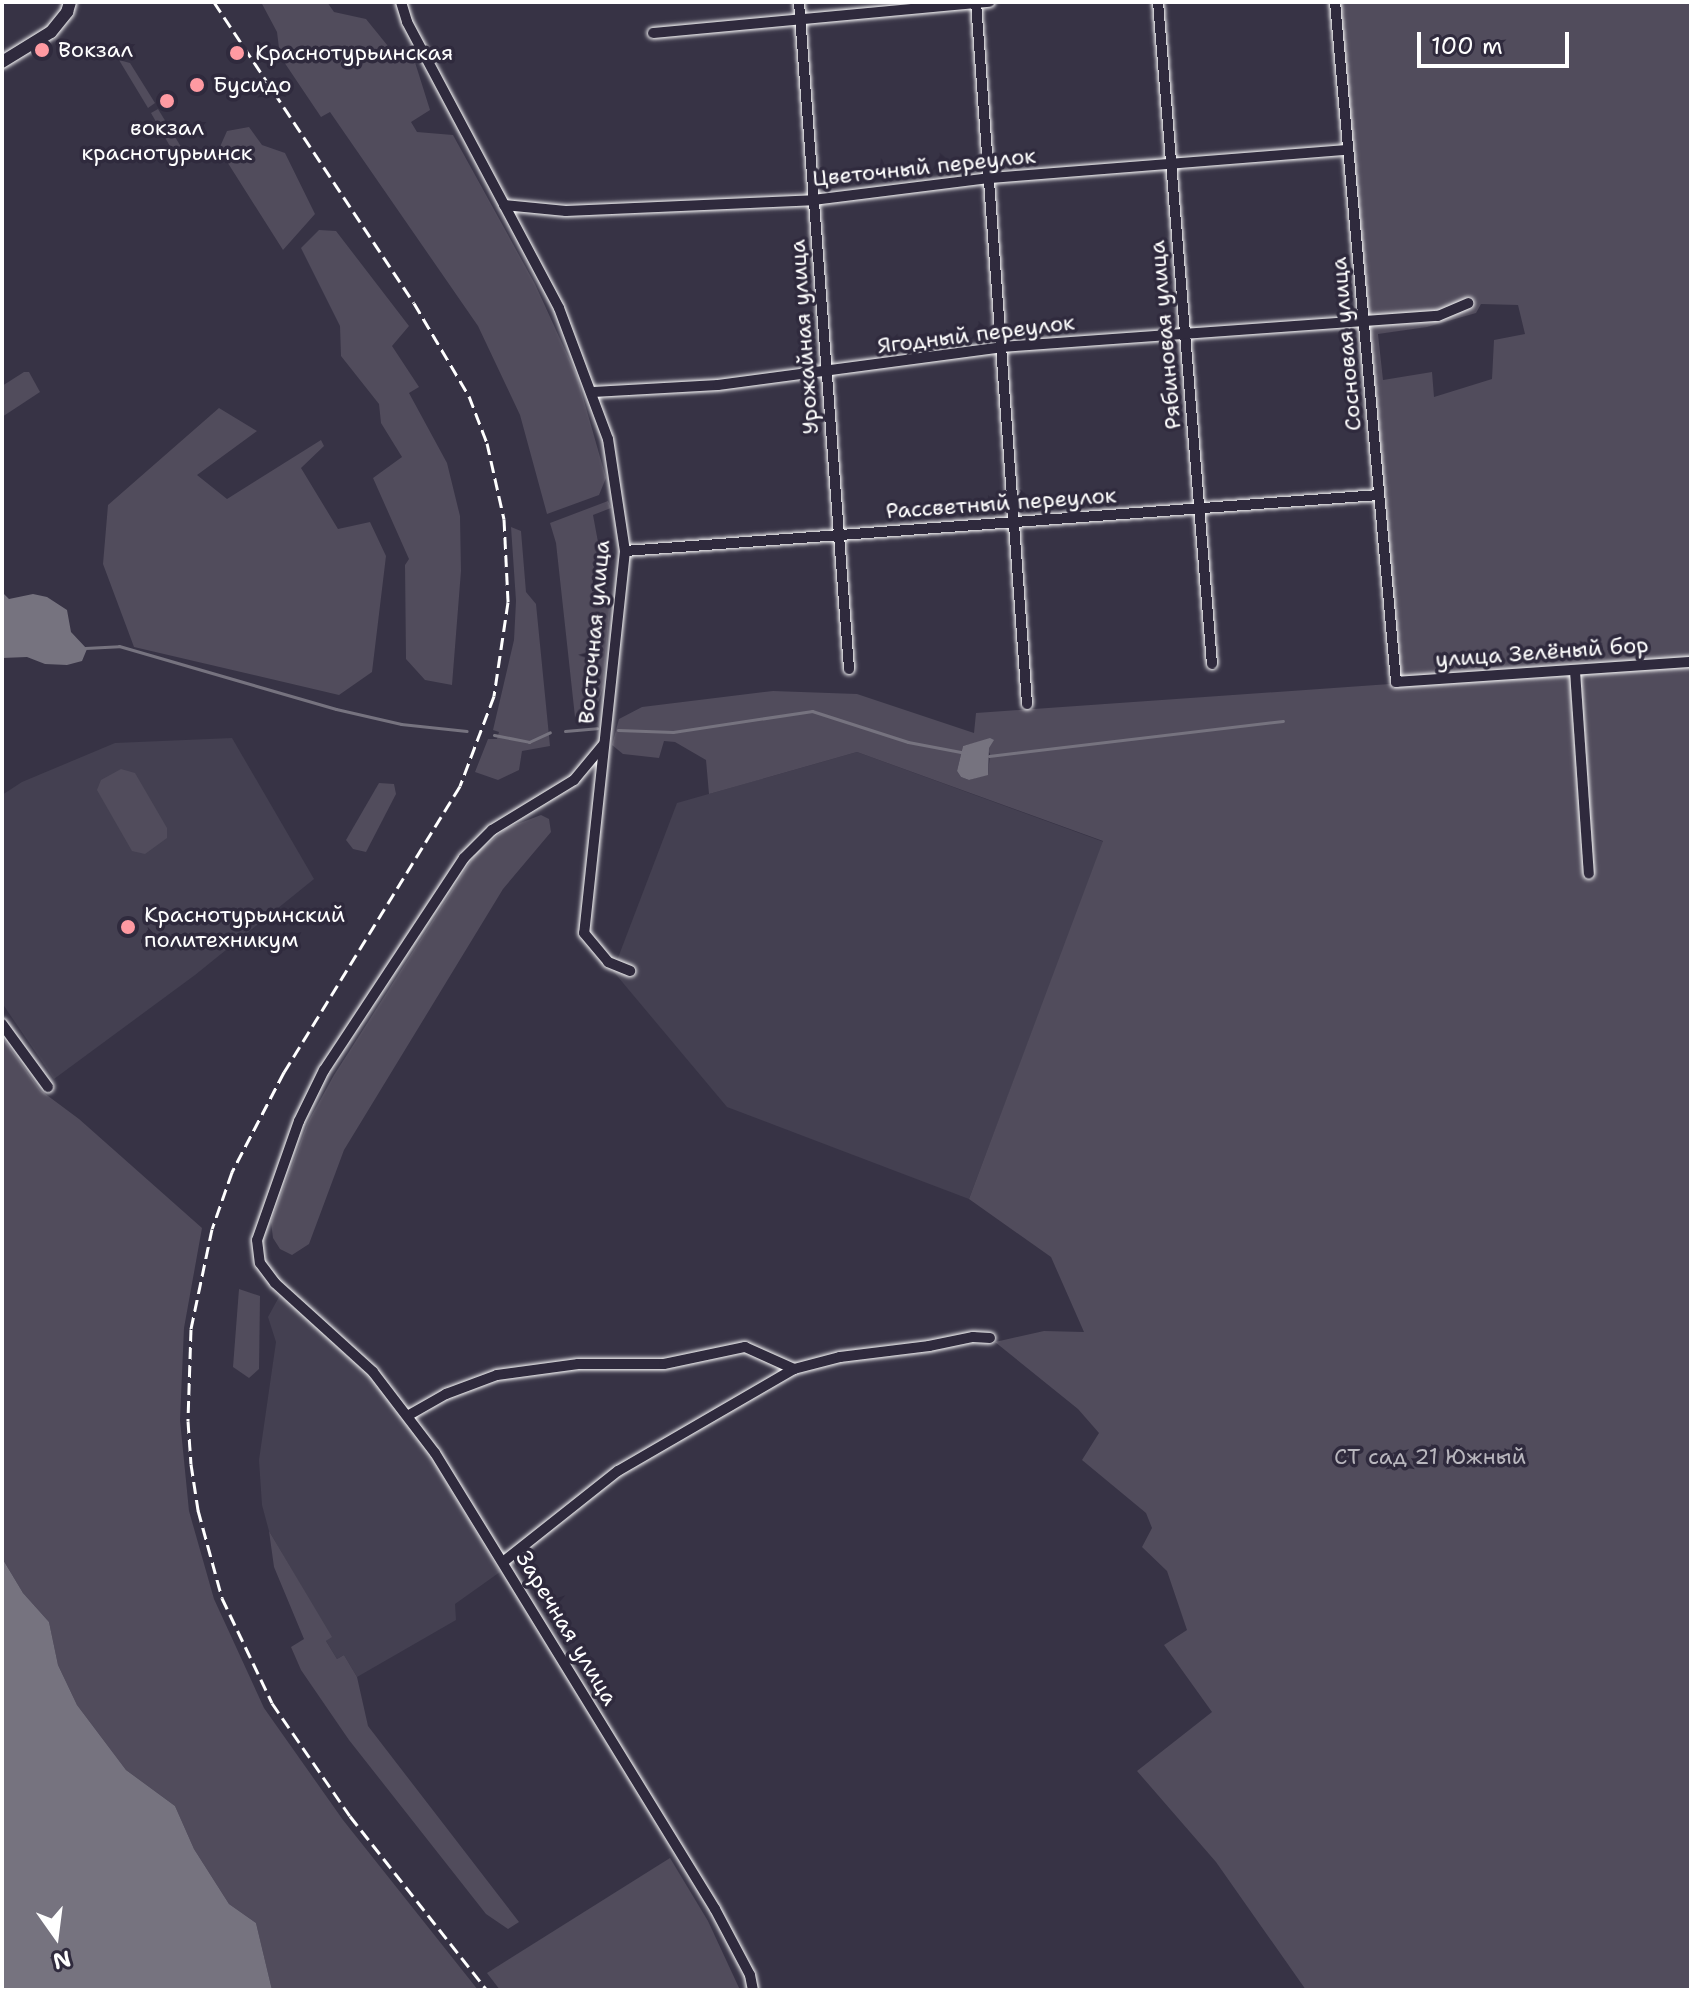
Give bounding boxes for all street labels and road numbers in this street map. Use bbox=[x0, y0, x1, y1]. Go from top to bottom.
street label: Цветочный переулок bbox=[811, 142, 1037, 192]
street label: Урожайная улица bbox=[784, 239, 824, 435]
street label: Рябиновая улица bbox=[1144, 239, 1186, 431]
street label: Сосновая улица bbox=[1325, 256, 1367, 432]
street label: Ягодный переулок bbox=[876, 309, 1076, 359]
street label: Рассветный переулок bbox=[885, 482, 1117, 524]
street label: Восточная улица bbox=[573, 539, 615, 725]
street label: улица Зелёный бор bbox=[1434, 631, 1650, 673]
street label: Заречная улица bbox=[511, 1546, 623, 1710]

